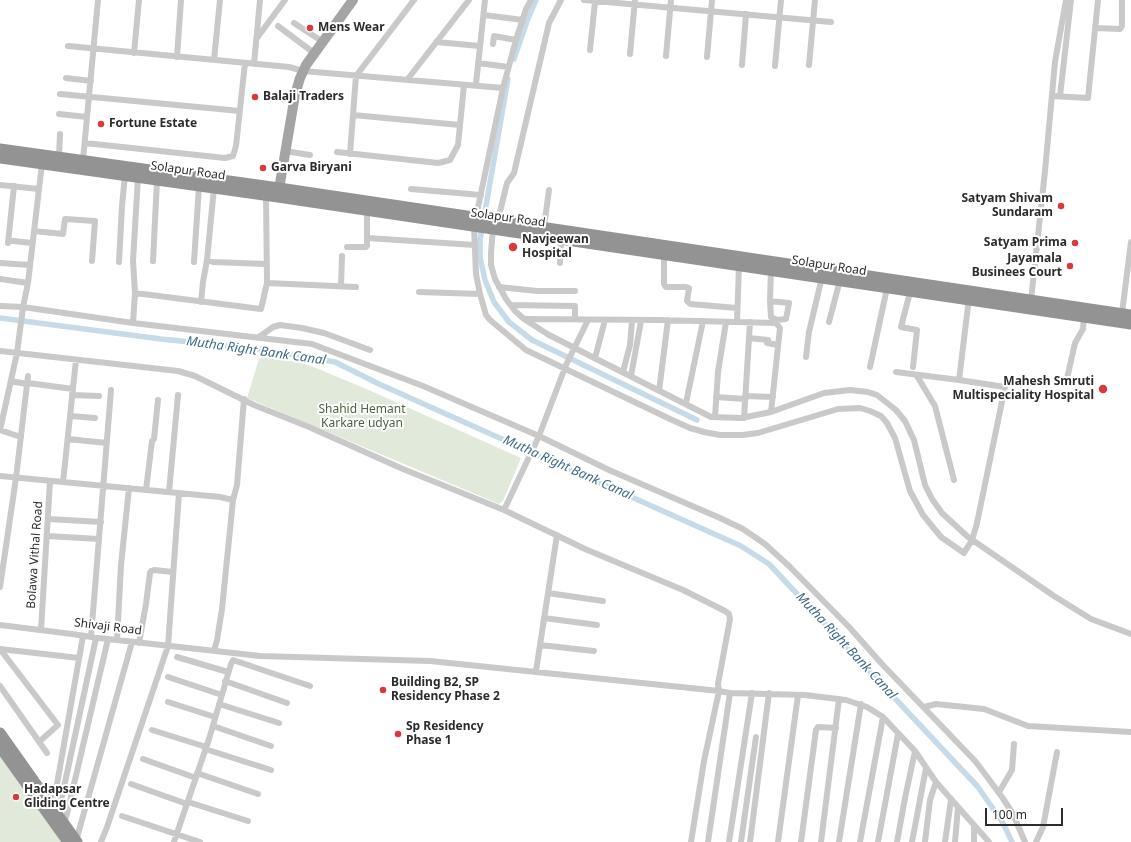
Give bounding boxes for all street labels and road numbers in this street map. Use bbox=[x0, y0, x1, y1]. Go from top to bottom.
street label: Solapur Road bbox=[150, 159, 226, 183]
street label: Solapur Road bbox=[470, 206, 546, 230]
street label: Solapur Road bbox=[791, 253, 867, 279]
street label: Bolawa Vithal Road bbox=[24, 501, 46, 609]
street label: Shivaji Road bbox=[73, 616, 143, 638]

